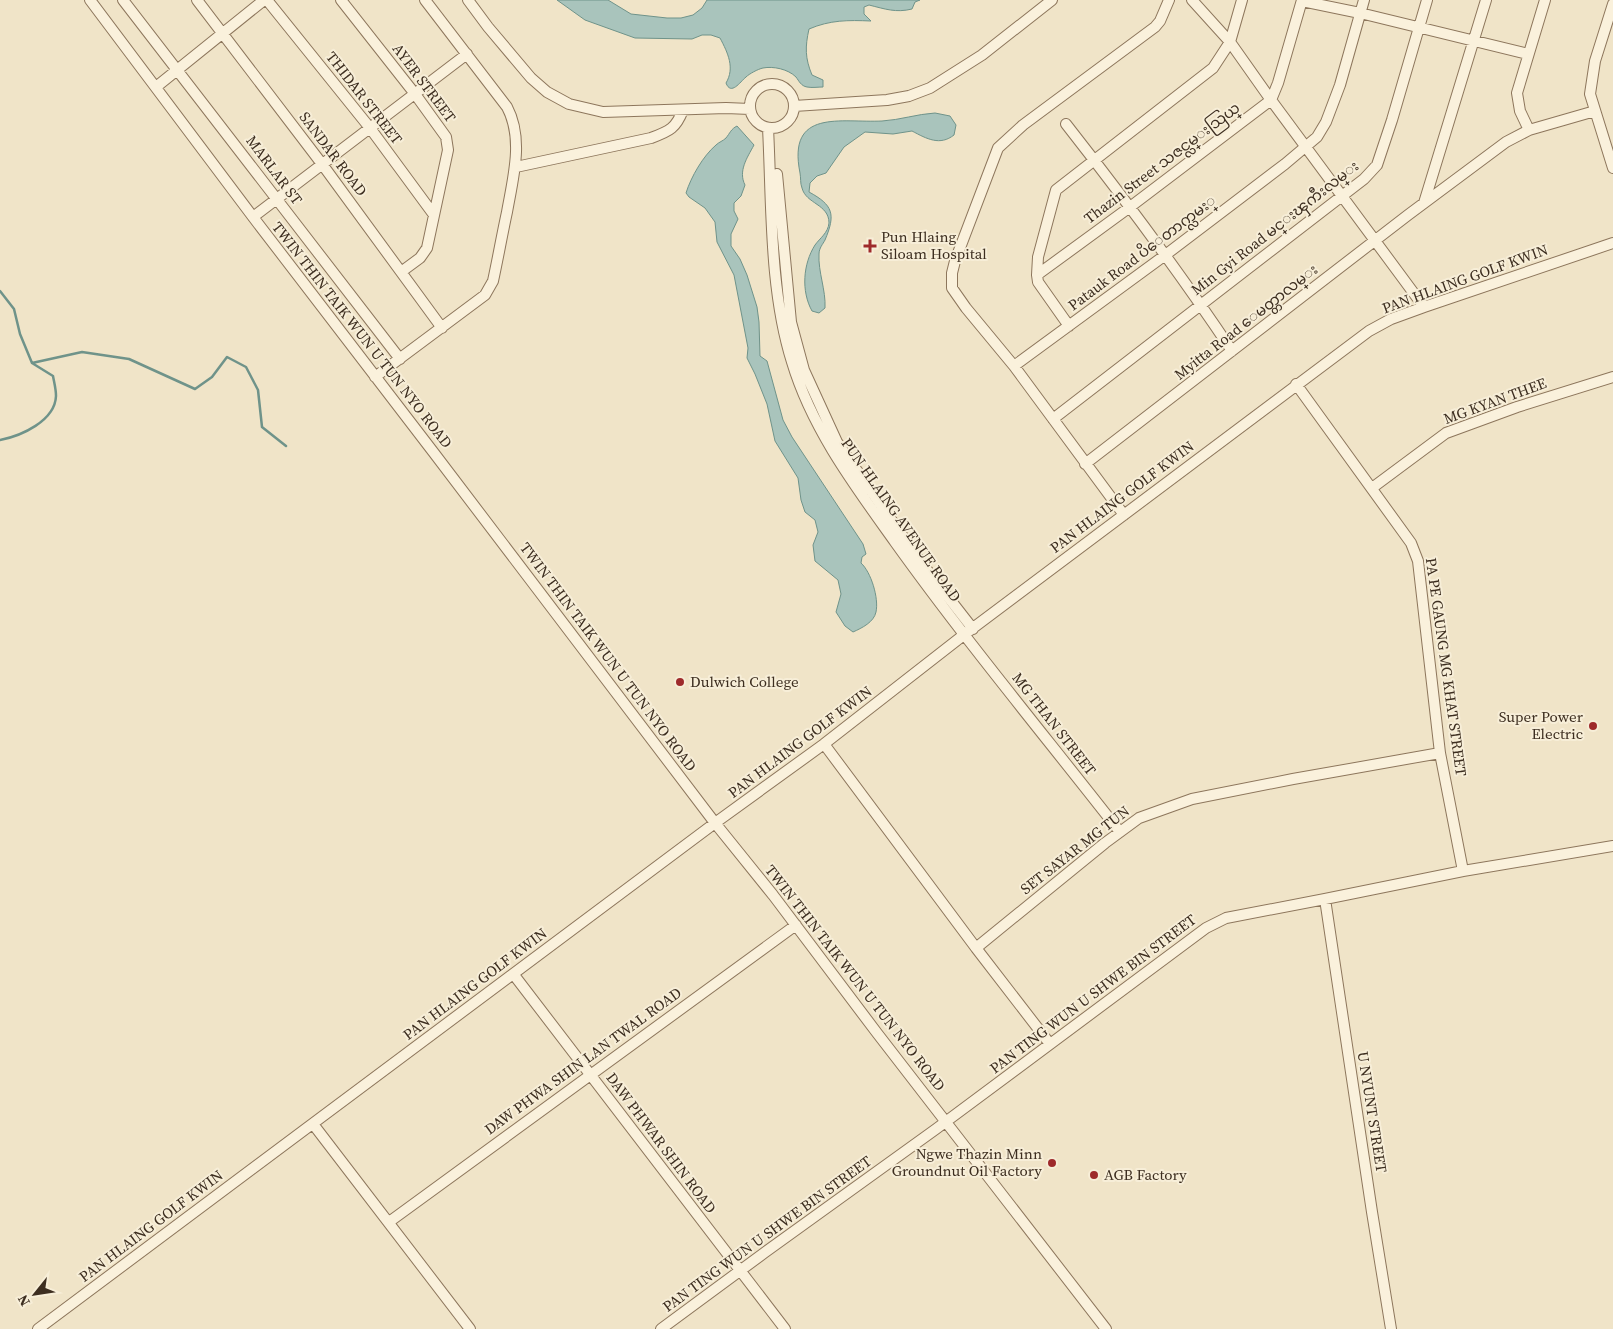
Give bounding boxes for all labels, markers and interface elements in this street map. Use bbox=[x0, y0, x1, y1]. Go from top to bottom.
street label: AYER STREET bbox=[388, 39, 461, 127]
street label: THIDAR STREET bbox=[321, 47, 407, 149]
street label: Thazin Street သဇင္လမ္းသြယ္ bbox=[1079, 97, 1245, 230]
street label: SANDAR ROAD bbox=[295, 107, 372, 200]
street label: MARLAR ST bbox=[241, 131, 307, 209]
street label: Min Gyi Road မင္းၾကီးလမ္း bbox=[1186, 155, 1364, 301]
street label: Patauk Road ပိေတာက္လမး္ bbox=[1063, 190, 1221, 317]
street label: TWIN THIN TAIK WUN U TUN NYO ROAD bbox=[267, 217, 457, 452]
place label: Pun Hlaing Siloam Hospital bbox=[881, 226, 987, 264]
marker: Pun Hlaing Siloam Hospital bbox=[863, 239, 877, 253]
street label: PAN HLAING GOLF KWIN bbox=[1379, 239, 1551, 318]
street label: Myitta Road ေမတ္တာလမ္း bbox=[1170, 259, 1323, 386]
street label: MG KYAN THEE bbox=[1441, 372, 1549, 429]
street label: PUN HLAING AVENUE ROAD bbox=[837, 434, 966, 606]
street label: PAN HLAING GOLF KWIN bbox=[1045, 436, 1198, 558]
street label: TWIN THIN TAIK WUN U TUN NYO ROAD bbox=[515, 538, 702, 776]
street label: PA PE GAUNG MG KHAT STREET bbox=[1421, 556, 1472, 777]
street label: MG THAN STREET bbox=[1008, 668, 1101, 780]
place label: Dulwich College bbox=[690, 671, 799, 692]
marker: Dulwich College bbox=[674, 676, 686, 688]
street label: PAN HLAING GOLF KWIN bbox=[723, 681, 876, 803]
place label: Super Power Electric bbox=[1499, 706, 1584, 744]
marker: Super Power Electric bbox=[1587, 720, 1599, 732]
street label: SET SAYAR MG TUN bbox=[1016, 800, 1134, 899]
street label: TWIN THIN TAIK WUN U TUN NYO ROAD bbox=[760, 860, 950, 1095]
street label: PAN TING WUN U SHWE BIN STREET bbox=[985, 909, 1200, 1078]
street label: PAN HLAING GOLF KWIN bbox=[398, 923, 551, 1045]
street label: DAW PHWA SHIN LAN TWAL ROAD bbox=[480, 982, 685, 1139]
street label: U NYUNT STREET bbox=[1353, 1050, 1392, 1174]
street label: DAW PHWAR SHIN ROAD bbox=[601, 1068, 721, 1217]
place label: Ngwe Thazin Minn Groundnut Oil Factory bbox=[892, 1143, 1042, 1181]
street label: PAN TING WUN U SHWE BIN STREET bbox=[658, 1151, 875, 1317]
marker: Ngwe Thazin Minn Groundnut Oil Factory bbox=[1046, 1157, 1058, 1169]
place label: AGB Factory bbox=[1104, 1164, 1187, 1185]
street label: PAN HLAING GOLF KWIN bbox=[74, 1165, 227, 1287]
marker: AGB Factory bbox=[1088, 1169, 1100, 1181]
north arrow bbox=[10, 1269, 60, 1319]
text: N bbox=[13, 1291, 35, 1310]

